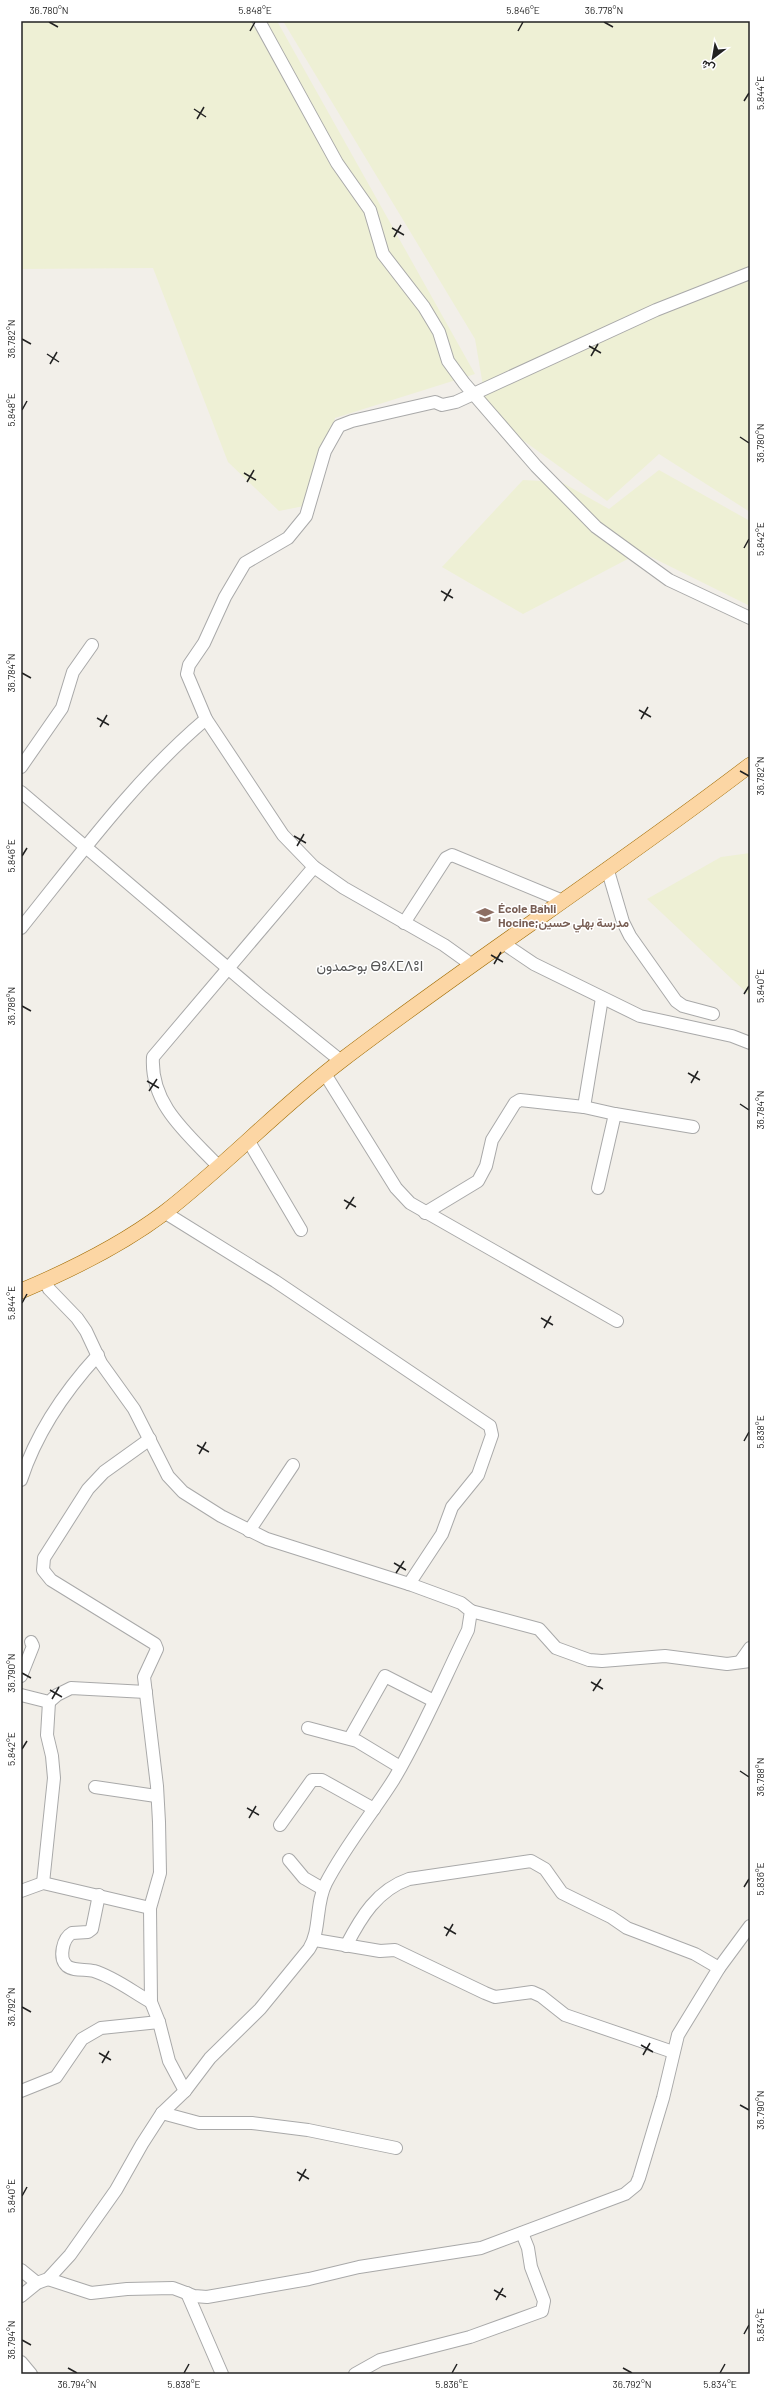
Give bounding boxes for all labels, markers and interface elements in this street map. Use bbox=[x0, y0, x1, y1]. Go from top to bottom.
text: 36.780°N bbox=[29, 4, 69, 16]
text: 5.848°E bbox=[238, 4, 272, 16]
text: 5.846°E bbox=[506, 4, 540, 16]
text: 36.778°N bbox=[585, 4, 623, 16]
north arrow bbox=[693, 38, 733, 78]
text: ش bbox=[699, 57, 717, 76]
text: 5.844°E bbox=[754, 76, 766, 110]
text: 36.782°N bbox=[5, 320, 17, 358]
text: 5.848°E bbox=[5, 393, 17, 427]
text: 36.780°N bbox=[754, 423, 766, 463]
text: 5.842°E bbox=[754, 522, 766, 556]
text: 36.784°N bbox=[5, 653, 17, 693]
text: 36.782°N bbox=[754, 757, 766, 795]
text: 5.846°E bbox=[5, 839, 17, 873]
place label: École Bahli Hocine;مدرسة بهلي حسين bbox=[498, 901, 629, 933]
school or university icon: École Bahli Hocine;مدرسة بهلي حسين bbox=[475, 905, 495, 925]
district label: بوحمدون ⴱⵓⵃⵎⴷⵓⵏ bbox=[316, 957, 424, 975]
text: 5.840°E bbox=[754, 969, 766, 1003]
text: 36.786°N bbox=[5, 987, 17, 1025]
text: 36.784°N bbox=[754, 1090, 766, 1130]
text: 5.844°E bbox=[5, 1286, 17, 1320]
text: 5.838°E bbox=[754, 1415, 766, 1449]
text: 36.790°N bbox=[5, 1653, 17, 1693]
text: 5.842°E bbox=[5, 1732, 17, 1766]
text: 36.788°N bbox=[754, 1758, 766, 1796]
text: 5.836°E bbox=[754, 1862, 766, 1896]
text: 36.792°N bbox=[5, 1988, 17, 2026]
text: 36.790°N bbox=[754, 2090, 766, 2130]
text: 5.840°E bbox=[5, 2179, 17, 2213]
text: 5.834°E bbox=[754, 2308, 766, 2342]
text: 36.794°N bbox=[5, 2320, 17, 2360]
text: 36.794°N bbox=[57, 2378, 97, 2390]
text: 5.838°E bbox=[167, 2378, 201, 2390]
text: 5.836°E bbox=[435, 2378, 469, 2390]
text: 36.792°N bbox=[613, 2378, 651, 2390]
text: 5.834°E bbox=[703, 2378, 737, 2390]

